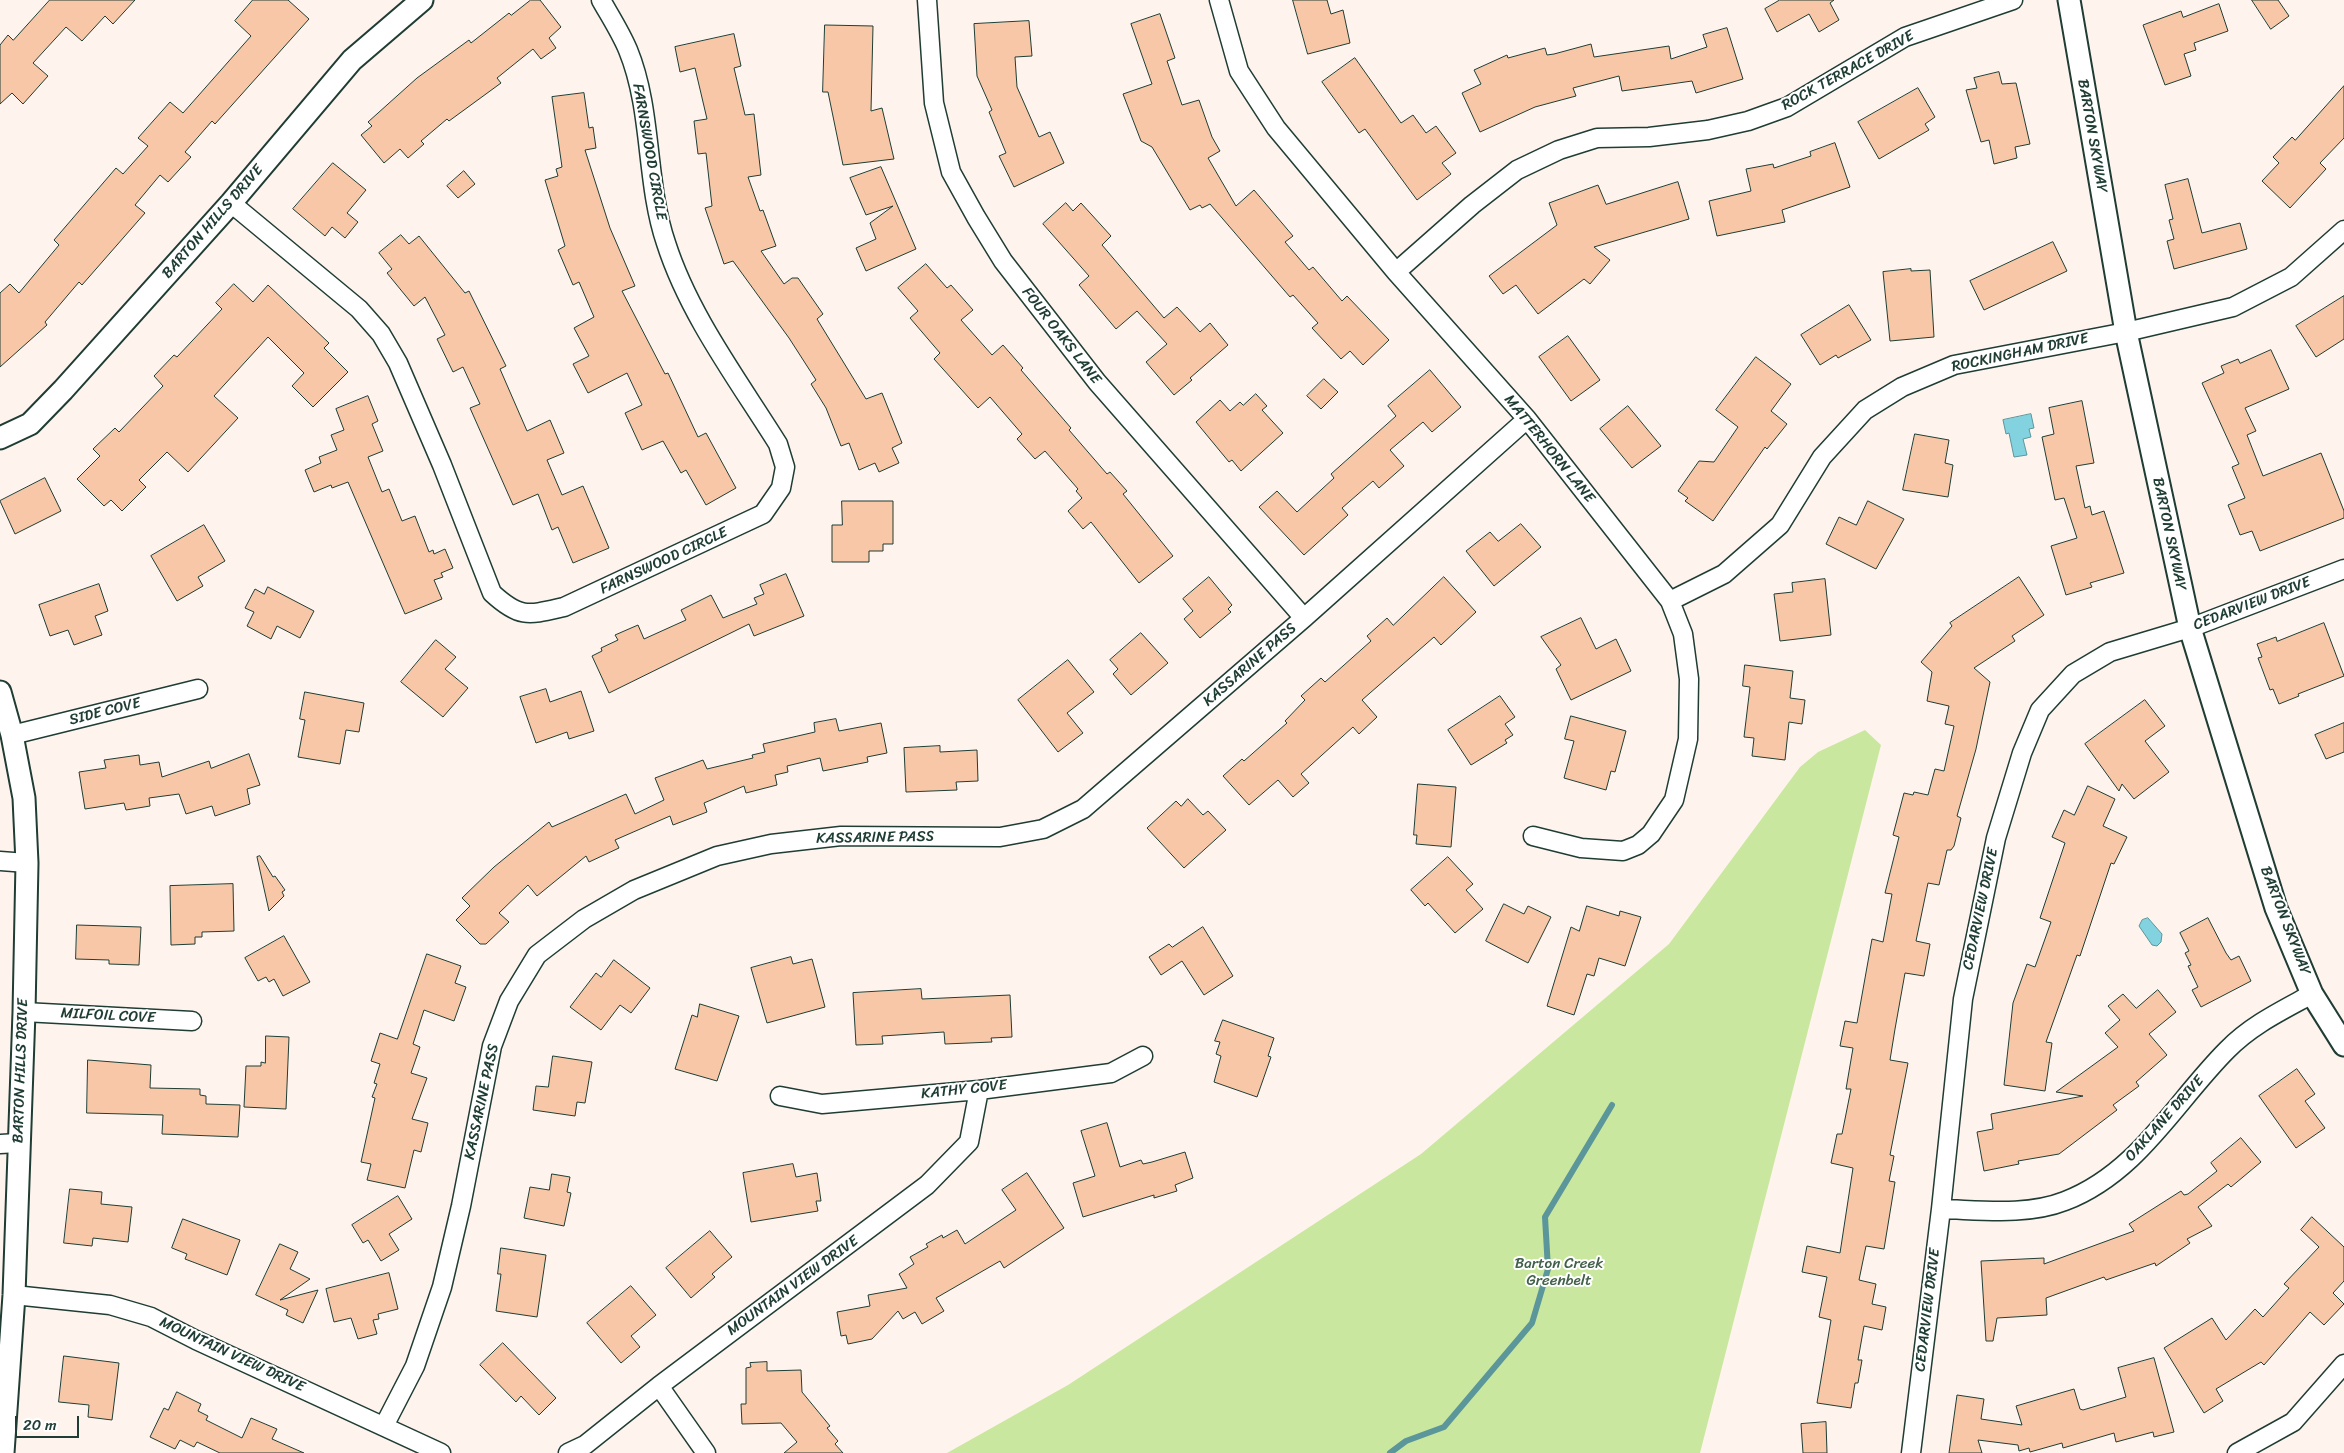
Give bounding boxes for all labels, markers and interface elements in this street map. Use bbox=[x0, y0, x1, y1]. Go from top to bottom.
street label: ROCK TERRACE DRIVE bbox=[1779, 27, 1917, 115]
street label: BARTON SKYWAY bbox=[2073, 78, 2111, 194]
street label: FARNSWOOD CIRCLE bbox=[628, 82, 670, 222]
street label: BARTON HILLS DRIVE bbox=[159, 161, 267, 283]
street label: FOUR OAKS LANE bbox=[1018, 284, 1104, 388]
street label: ROCKINGHAM DRIVE bbox=[1950, 330, 2090, 376]
street label: MATTERHORN LANE bbox=[1500, 391, 1598, 507]
street label: BARTON SKYWAY bbox=[2148, 476, 2190, 592]
street label: FARNSWOOD CIRCLE bbox=[597, 524, 731, 598]
street label: CEDARVIEW DRIVE bbox=[2191, 573, 2313, 635]
street label: KASSARINE PASS bbox=[1200, 620, 1300, 710]
street label: SIDE COVE bbox=[67, 694, 143, 730]
street label: KASSARINE PASS bbox=[816, 828, 934, 848]
street label: CEDARVIEW DRIVE bbox=[1959, 846, 2003, 972]
street label: BARTON SKYWAY bbox=[2256, 864, 2314, 978]
street label: BARTON HILLS DRIVE bbox=[9, 998, 33, 1144]
street label: MILFOIL COVE bbox=[60, 1005, 156, 1027]
street label: KASSARINE PASS bbox=[461, 1043, 503, 1161]
street label: OAKLANE DRIVE bbox=[2122, 1072, 2208, 1166]
street label: KATHY COVE bbox=[920, 1077, 1008, 1103]
street label: MOUNTAIN VIEW DRIVE bbox=[724, 1232, 862, 1340]
street label: CEDARVIEW DRIVE bbox=[1912, 1247, 1944, 1373]
park label: Barton Creek Greenbelt bbox=[1515, 1255, 1603, 1290]
street label: MOUNTAIN VIEW DRIVE bbox=[157, 1313, 307, 1397]
scale bar bbox=[18, 1406, 81, 1438]
text: 20 m bbox=[23, 1412, 57, 1438]

